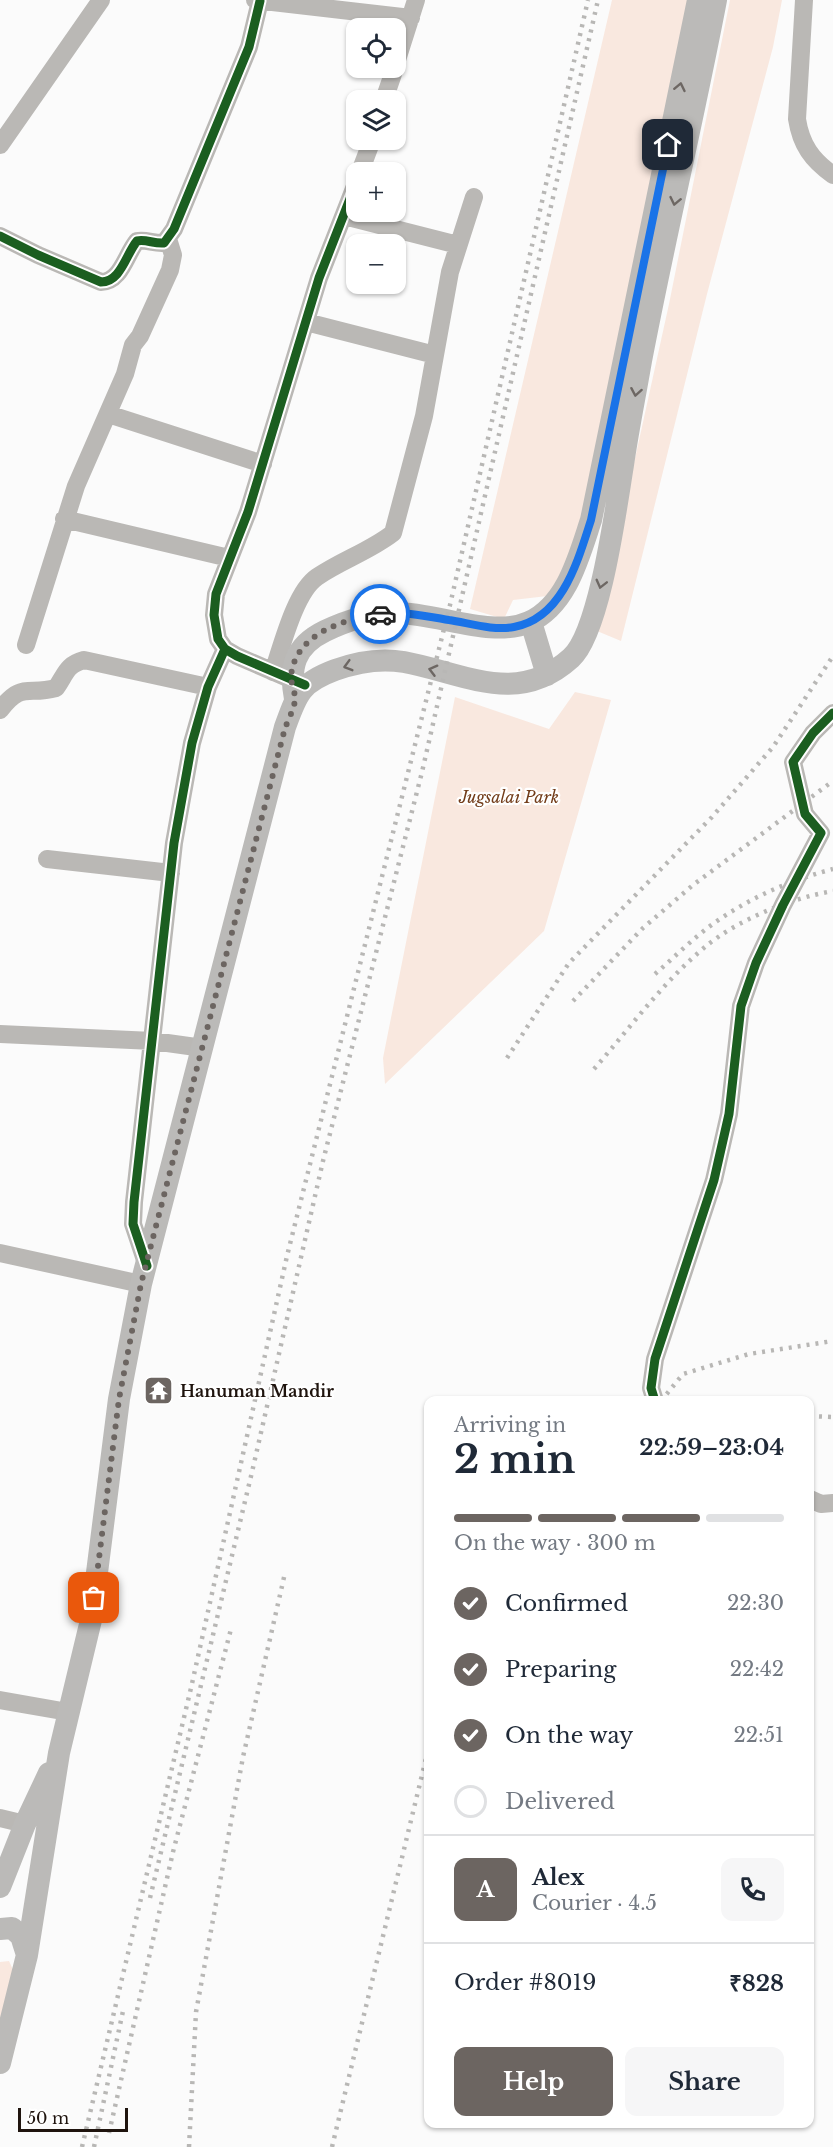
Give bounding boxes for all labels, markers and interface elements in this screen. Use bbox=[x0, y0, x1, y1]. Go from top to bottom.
map controls bbox=[346, 18, 406, 294]
button: locate bbox=[346, 18, 406, 78]
one-way arrow bbox=[673, 83, 686, 93]
button: layers bbox=[346, 90, 406, 150]
pin bbox=[642, 119, 693, 170]
icon: home bbox=[651, 128, 684, 161]
button: + bbox=[346, 162, 406, 222]
one-way arrow bbox=[669, 196, 682, 206]
button: − bbox=[346, 234, 406, 294]
one-way arrow bbox=[630, 387, 643, 397]
one-way arrow bbox=[595, 579, 608, 589]
courier bbox=[350, 584, 410, 644]
icon: car bbox=[364, 598, 397, 631]
one-way arrow bbox=[343, 659, 354, 671]
one-way arrow bbox=[428, 664, 438, 677]
park label: Jugsalai Park bbox=[458, 787, 559, 807]
temple icon: Hanuman Mandir bbox=[143, 1375, 175, 1407]
place label: Hanuman Mandir bbox=[180, 1381, 334, 1401]
text: Arriving in bbox=[454, 1413, 566, 1437]
text: 22:59–23:04 bbox=[639, 1434, 784, 1461]
text: 2 min bbox=[454, 1435, 575, 1484]
text: On the way · 300 m bbox=[454, 1531, 655, 1555]
pin bbox=[68, 1572, 119, 1623]
icon: bag bbox=[77, 1581, 110, 1614]
icon: check bbox=[454, 1587, 487, 1620]
text: Confirmed bbox=[505, 1590, 628, 1617]
text: 22:30 bbox=[727, 1591, 784, 1615]
icon: check bbox=[454, 1653, 487, 1686]
text: Preparing bbox=[505, 1656, 616, 1683]
text: 22:42 bbox=[730, 1657, 784, 1681]
icon: check bbox=[454, 1719, 487, 1752]
text: On the way bbox=[505, 1722, 633, 1749]
text: 22:51 bbox=[733, 1723, 784, 1747]
text: Delivered bbox=[505, 1788, 615, 1815]
button: phone bbox=[721, 1858, 784, 1921]
text: Alex bbox=[532, 1864, 585, 1891]
text: A bbox=[477, 1876, 494, 1903]
text: Courier · 4.5 bbox=[532, 1891, 657, 1915]
text: Order #8019 bbox=[454, 1969, 596, 1996]
text: ₹828 bbox=[729, 1970, 784, 1997]
button: Help bbox=[454, 2047, 613, 2116]
button: Share bbox=[625, 2047, 784, 2116]
scale bar bbox=[18, 2105, 128, 2132]
text: 50 m bbox=[27, 2108, 69, 2128]

